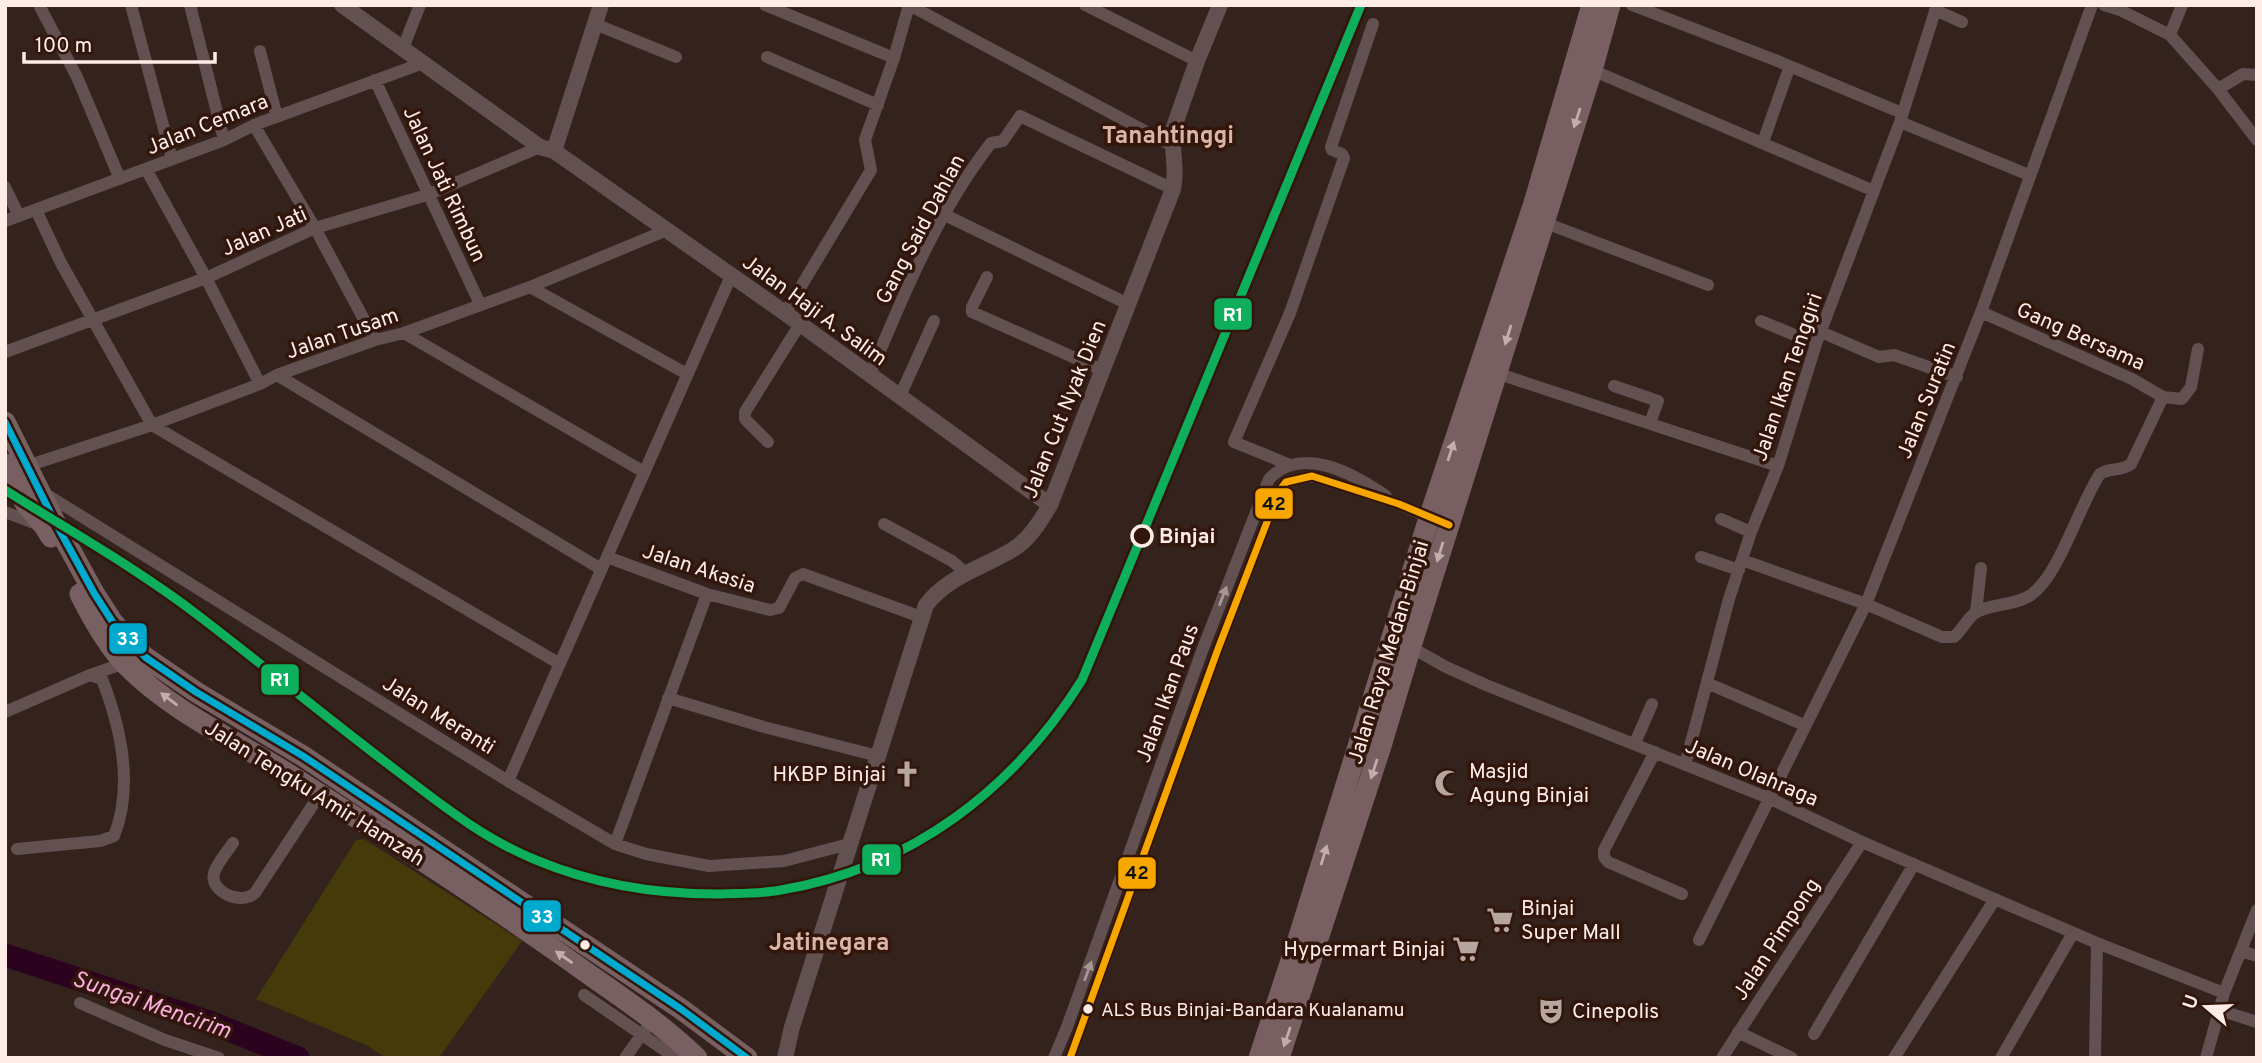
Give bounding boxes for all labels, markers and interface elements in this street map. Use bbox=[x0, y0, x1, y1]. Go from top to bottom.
scale bar bbox=[24, 21, 215, 65]
text: 100 m bbox=[35, 33, 92, 60]
street label: Jalan Cemara bbox=[143, 89, 273, 162]
street label: Jalan Jati Rimbun bbox=[396, 102, 492, 267]
one-way arrow bbox=[1571, 107, 1581, 128]
district label: Tanahtinggi bbox=[1102, 122, 1234, 152]
street label: Gang Said Dahlan bbox=[870, 150, 972, 309]
street label: Jalan Jati bbox=[217, 202, 312, 263]
street label: Jalan Haji A. Salim bbox=[736, 250, 892, 373]
street label: Jalan Ikan Tenggiri bbox=[1747, 290, 1830, 465]
line badge: R1 bbox=[1213, 297, 1253, 331]
street label: Gang Bersama bbox=[2012, 297, 2149, 378]
street label: Jalan Tusam bbox=[283, 303, 402, 366]
text: R1 bbox=[1223, 304, 1243, 328]
street label: Jalan Cut Nyak Dien bbox=[1017, 316, 1114, 503]
one-way arrow bbox=[1503, 324, 1513, 345]
street label: Jalan Suratin bbox=[1892, 338, 1963, 463]
one-way arrow bbox=[1447, 440, 1457, 461]
line badge: 42 bbox=[1254, 487, 1294, 520]
text: 42 bbox=[1262, 493, 1286, 517]
place label: Binjai bbox=[1159, 524, 1215, 551]
marker: Binjai bbox=[1131, 525, 1153, 547]
street label: Jalan Raya Medan-Binjai bbox=[1343, 537, 1436, 768]
street label: Jalan Akasia bbox=[639, 538, 759, 600]
one-way arrow bbox=[1435, 541, 1445, 562]
one-way arrow bbox=[1218, 585, 1229, 606]
street label: Jalan Ikan Paus bbox=[1131, 620, 1206, 767]
line badge: 33 bbox=[108, 622, 148, 655]
text: 33 bbox=[117, 628, 139, 652]
line badge: R1 bbox=[260, 663, 300, 696]
text: R1 bbox=[270, 669, 290, 693]
street label: Jalan Meranti bbox=[377, 671, 500, 762]
one-way arrow bbox=[160, 692, 178, 706]
street label: Jalan Tengku Amir Hamzah bbox=[199, 715, 429, 873]
street label: Jalan Olahraga bbox=[1681, 733, 1822, 814]
church icon: HKBP Binjai bbox=[892, 759, 922, 789]
one-way arrow bbox=[1368, 759, 1378, 780]
place label: Masjid Agung Binjai bbox=[1469, 759, 1589, 810]
place label: HKBP Binjai bbox=[772, 762, 886, 789]
mosque icon: Masjid Agung Binjai bbox=[1433, 768, 1463, 798]
line badge: R1 bbox=[861, 843, 902, 876]
one-way arrow bbox=[1320, 844, 1330, 865]
text: R1 bbox=[871, 849, 891, 873]
line badge: 42 bbox=[1117, 856, 1157, 890]
text: 42 bbox=[1125, 862, 1149, 886]
street label: Jalan Pimpong bbox=[1728, 874, 1827, 1006]
place label: Binjai Super Mall bbox=[1521, 896, 1621, 947]
line badge: 33 bbox=[522, 899, 562, 933]
supermarket icon: Binjai Super Mall bbox=[1485, 905, 1515, 935]
text: 33 bbox=[531, 906, 553, 930]
district label: Jatinegara bbox=[769, 929, 889, 959]
supermarket icon: Hypermart Binjai bbox=[1451, 934, 1481, 964]
place label: Hypermart Binjai bbox=[1283, 937, 1445, 964]
unlabelled marker bbox=[578, 938, 592, 952]
one-way arrow bbox=[555, 950, 573, 964]
one-way arrow bbox=[1082, 961, 1093, 982]
water label: Sungai Mencirim bbox=[68, 966, 234, 1047]
north arrow bbox=[2171, 972, 2241, 1042]
text: U bbox=[2178, 992, 2205, 1012]
theatre icon: Cinepolis bbox=[1536, 996, 1566, 1026]
place label: ALS Bus Binjai-Bandara Kualanamu bbox=[1101, 999, 1404, 1023]
place label: Cinepolis bbox=[1572, 999, 1659, 1026]
marker: ALS Bus Binjai-Bandara Kualanamu bbox=[1081, 1002, 1095, 1016]
one-way arrow bbox=[1281, 1027, 1292, 1048]

